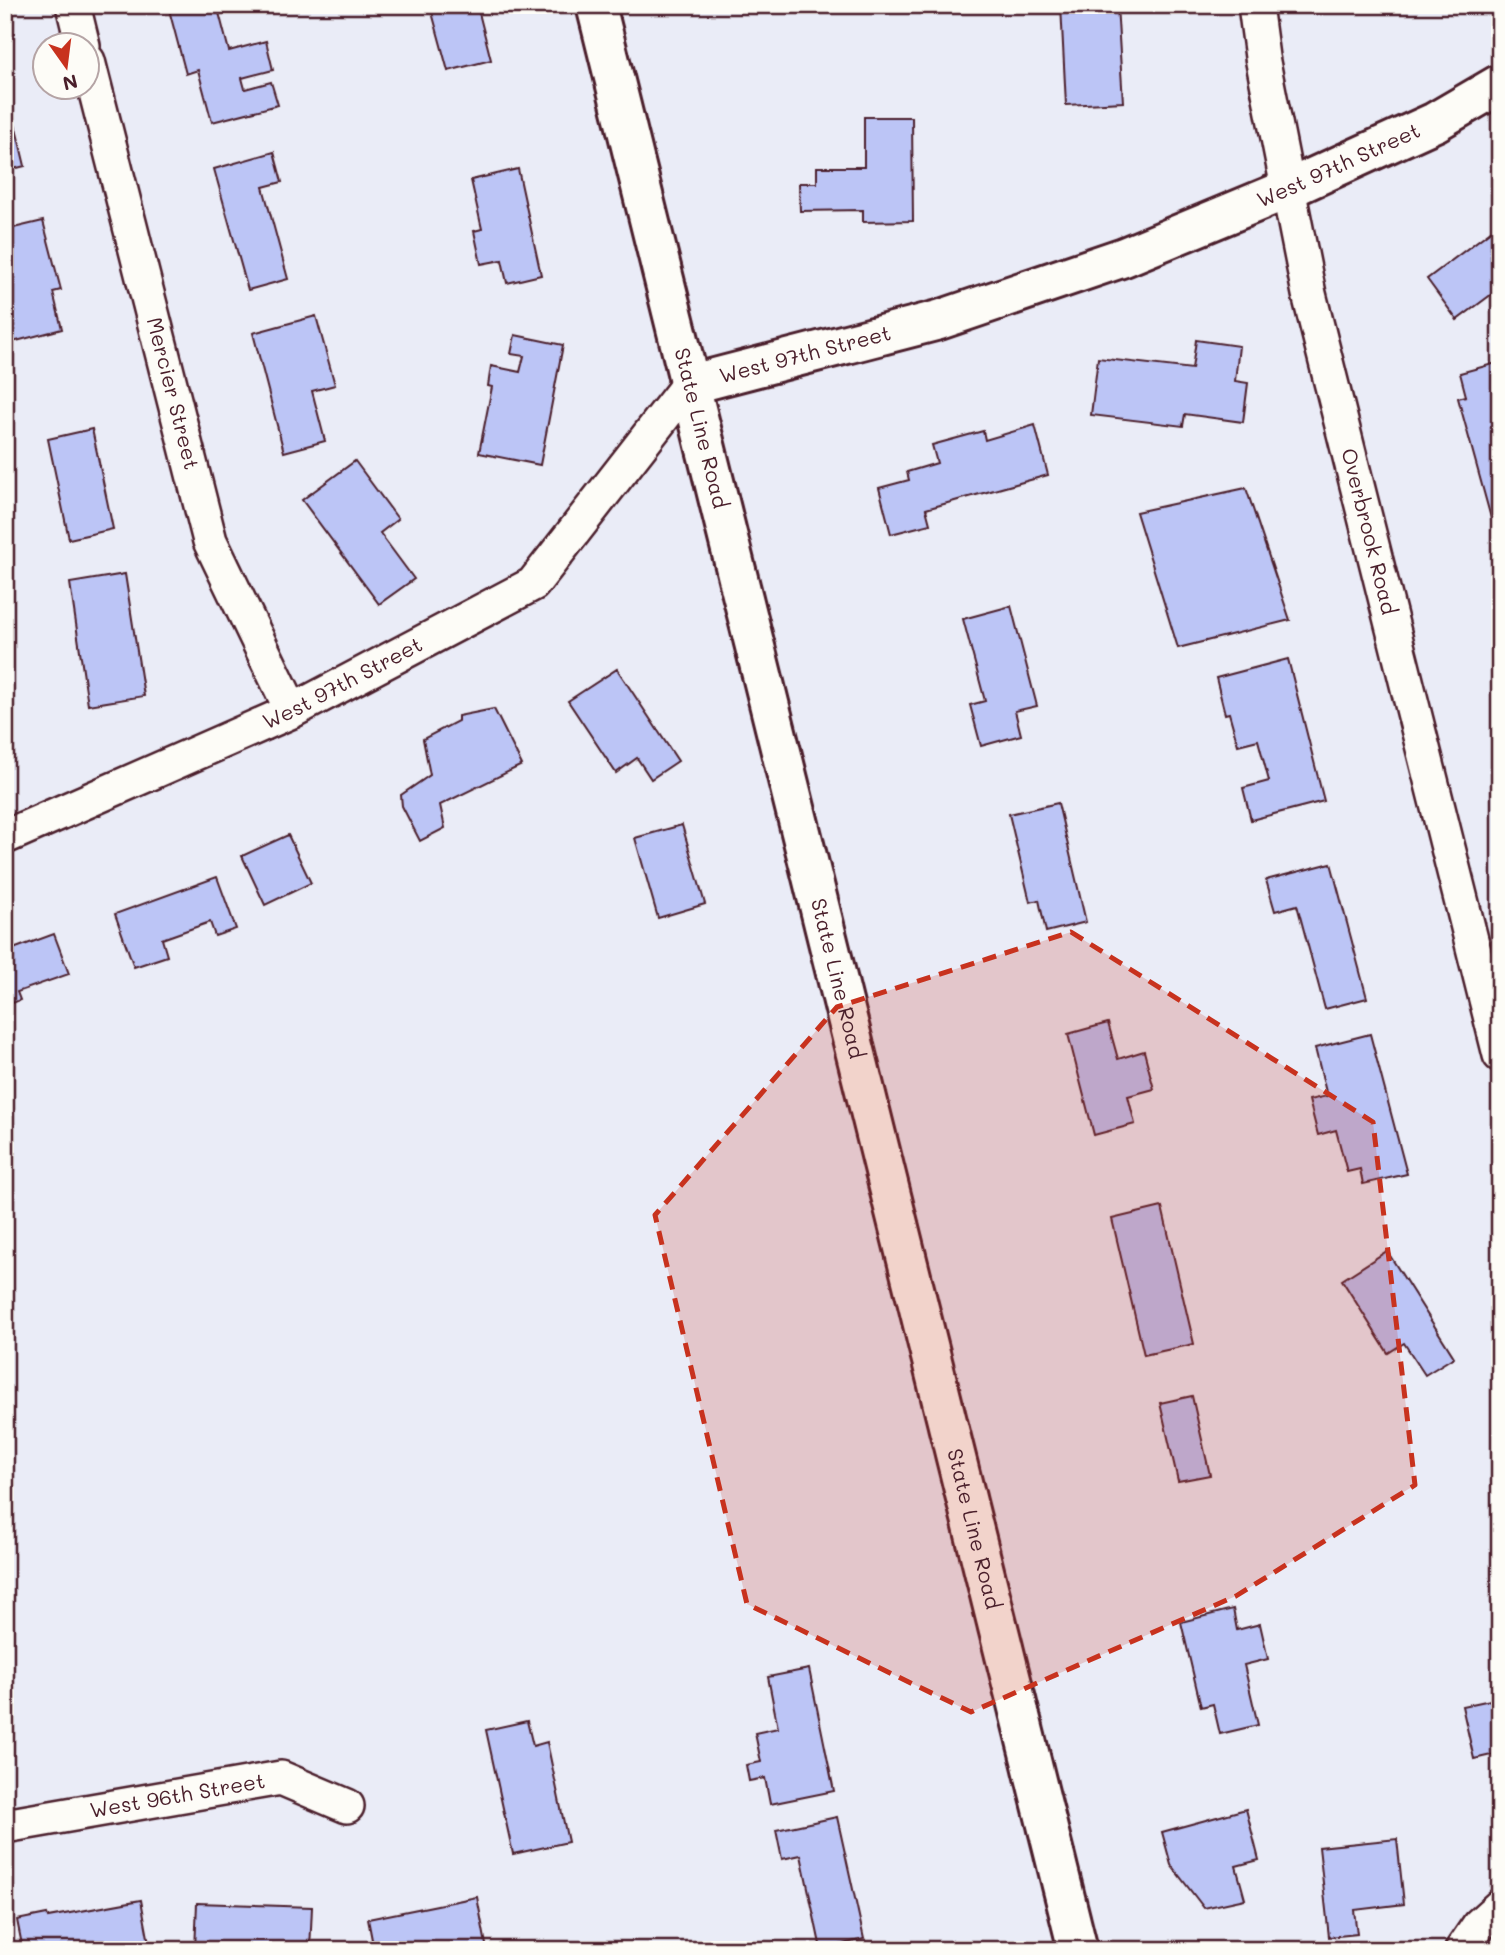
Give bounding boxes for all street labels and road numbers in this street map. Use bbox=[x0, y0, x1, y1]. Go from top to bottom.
street label: West 97th Street bbox=[1252, 116, 1424, 213]
street label: Mercier Street bbox=[142, 314, 206, 472]
street label: West 97th Street bbox=[716, 318, 894, 388]
street label: State Line Road bbox=[669, 345, 735, 511]
street label: Overbrook Road bbox=[1336, 445, 1404, 617]
street label: West 97th Street bbox=[258, 630, 427, 734]
street label: State Line Road bbox=[806, 895, 872, 1061]
street label: State Line Road bbox=[942, 1446, 1008, 1612]
street label: West 96th Street bbox=[87, 1766, 267, 1823]

